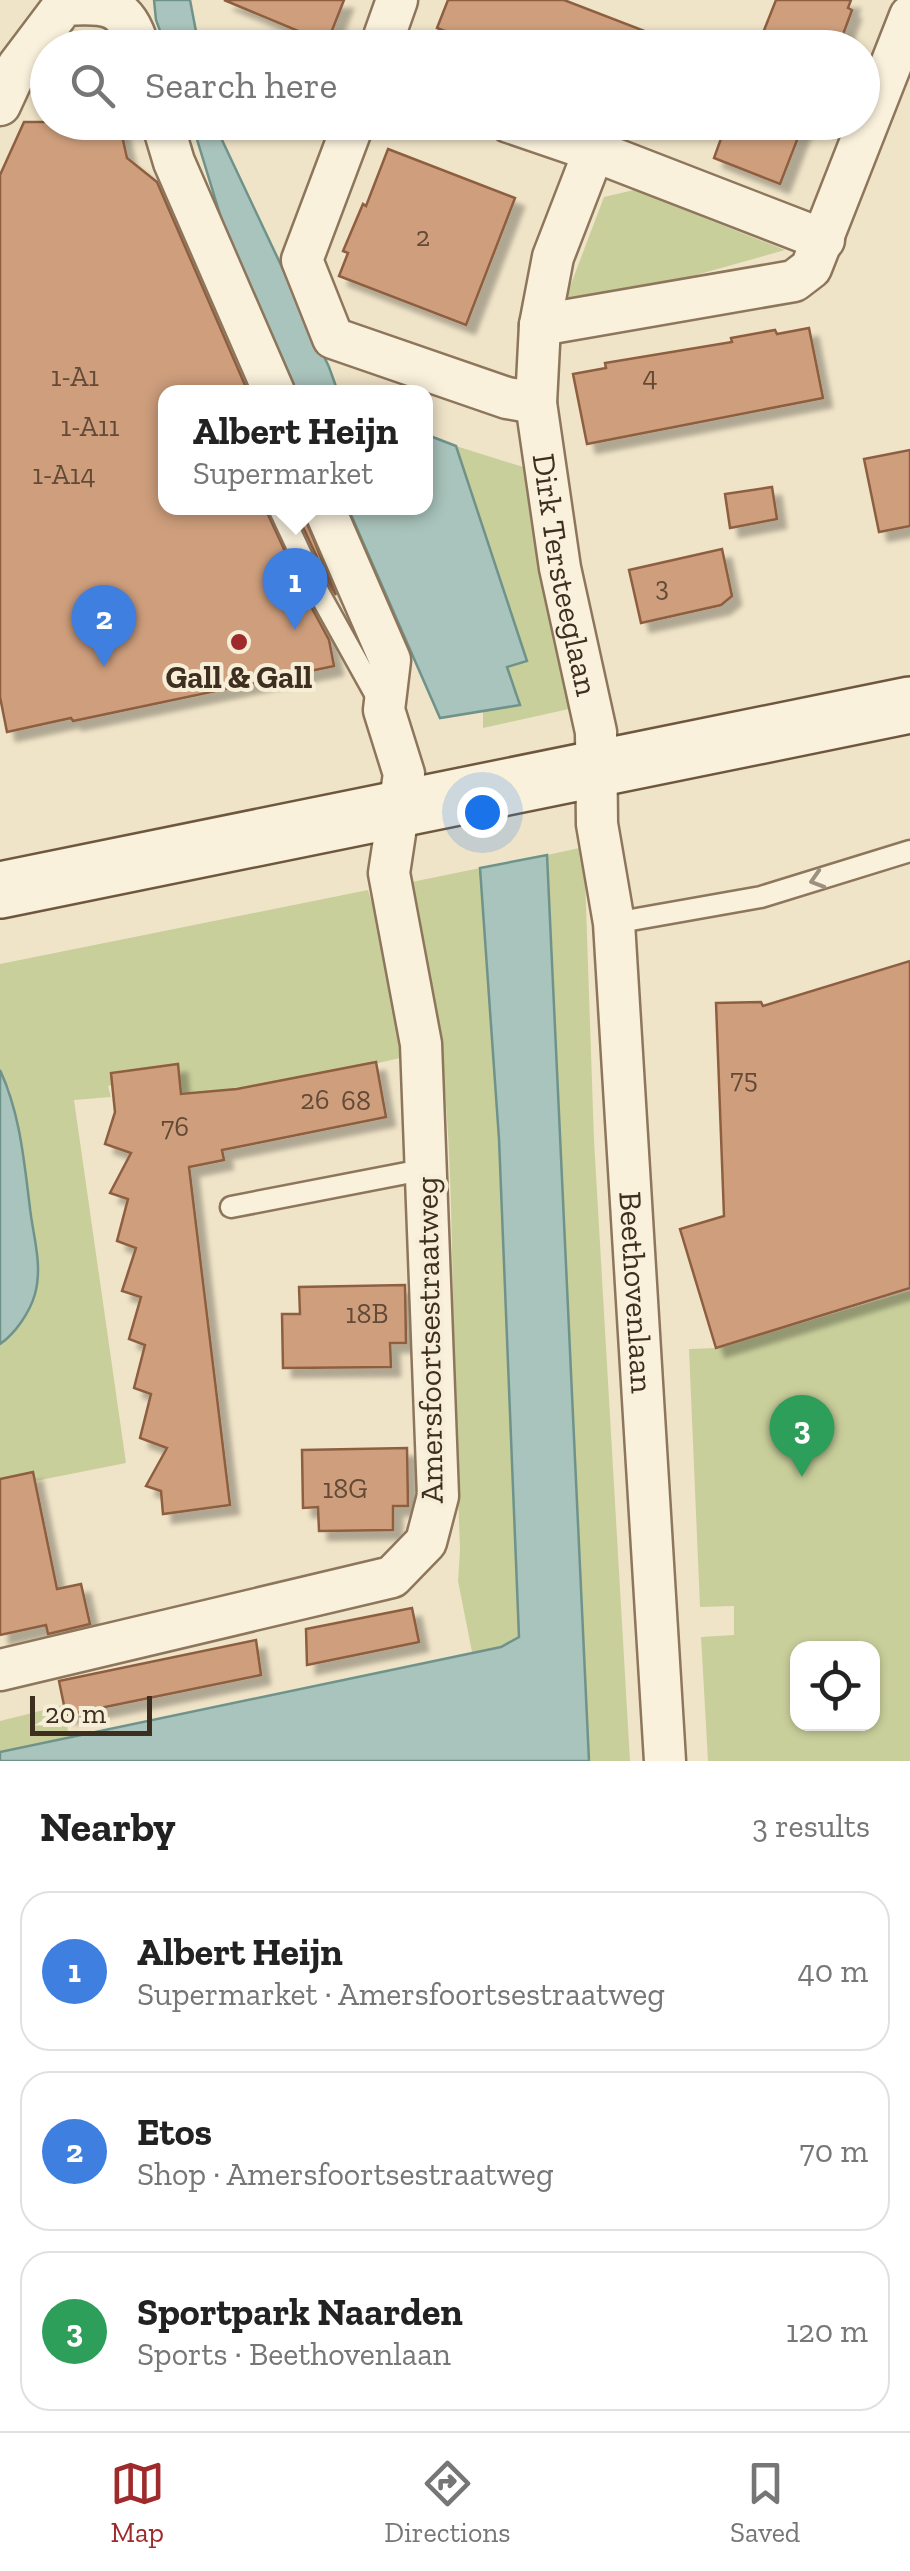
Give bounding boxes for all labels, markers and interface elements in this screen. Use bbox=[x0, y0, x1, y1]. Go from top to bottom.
search box bbox=[30, 30, 880, 140]
icon: search bbox=[65, 58, 120, 113]
text: Search here bbox=[145, 62, 337, 108]
house number: 2 bbox=[416, 220, 430, 253]
house number: 1-A1 bbox=[51, 360, 99, 393]
house number: 4 bbox=[642, 360, 658, 393]
popup bbox=[158, 385, 433, 515]
text: Albert Heijn bbox=[193, 408, 398, 454]
house number: 1-A11 bbox=[60, 410, 120, 443]
street label: Dirk Tersteeglaan bbox=[525, 451, 607, 700]
text: Supermarket bbox=[193, 454, 373, 492]
house number: 1-A14 bbox=[32, 458, 96, 491]
pin: 1 bbox=[262, 548, 328, 630]
house number: 3 bbox=[655, 570, 669, 603]
pin: 2 bbox=[72, 584, 136, 667]
marker: Gall & Gall bbox=[228, 631, 250, 653]
place label: Gall & Gall bbox=[166, 658, 312, 696]
your location bbox=[457, 787, 508, 838]
one-way arrow bbox=[809, 868, 826, 888]
house number: 75 bbox=[730, 1062, 758, 1095]
house number: 26 bbox=[300, 1083, 330, 1116]
house number: 68 bbox=[341, 1084, 371, 1117]
house number: 76 bbox=[161, 1110, 189, 1143]
street label: Amersfoortsestraatweg bbox=[407, 1176, 451, 1504]
street label: Beethovenlaan bbox=[611, 1190, 662, 1395]
house number: 18B bbox=[346, 1297, 388, 1330]
pin: 3 bbox=[770, 1394, 834, 1477]
house number: 18G bbox=[322, 1472, 368, 1505]
map controls bbox=[790, 1641, 880, 1731]
button: locate bbox=[790, 1641, 880, 1731]
scale bar bbox=[30, 1691, 152, 1736]
text: 20 m bbox=[45, 1697, 106, 1730]
text: Nearby bbox=[40, 1801, 176, 1852]
text: 3 results bbox=[752, 1807, 870, 1845]
text: Albert Heijn bbox=[137, 1929, 343, 1975]
text: 1 bbox=[68, 1952, 81, 1990]
text: 40 m bbox=[797, 1952, 868, 1990]
text: Supermarket · Amersfoortsestraatweg bbox=[137, 1975, 665, 2013]
text: Etos bbox=[137, 2109, 212, 2155]
text: 2 bbox=[66, 2132, 83, 2170]
text: 70 m bbox=[800, 2132, 868, 2170]
text: Shop · Amersfoortsestraatweg bbox=[137, 2155, 553, 2193]
text: Sportpark Naarden bbox=[137, 2289, 463, 2335]
text: 3 bbox=[66, 2312, 83, 2350]
text: 120 m bbox=[786, 2312, 868, 2350]
text: Sports · Beethovenlaan bbox=[137, 2335, 451, 2373]
tab: Map bbox=[110, 2456, 165, 2549]
tab: Directions bbox=[384, 2456, 511, 2549]
tab: Saved bbox=[730, 2456, 800, 2549]

